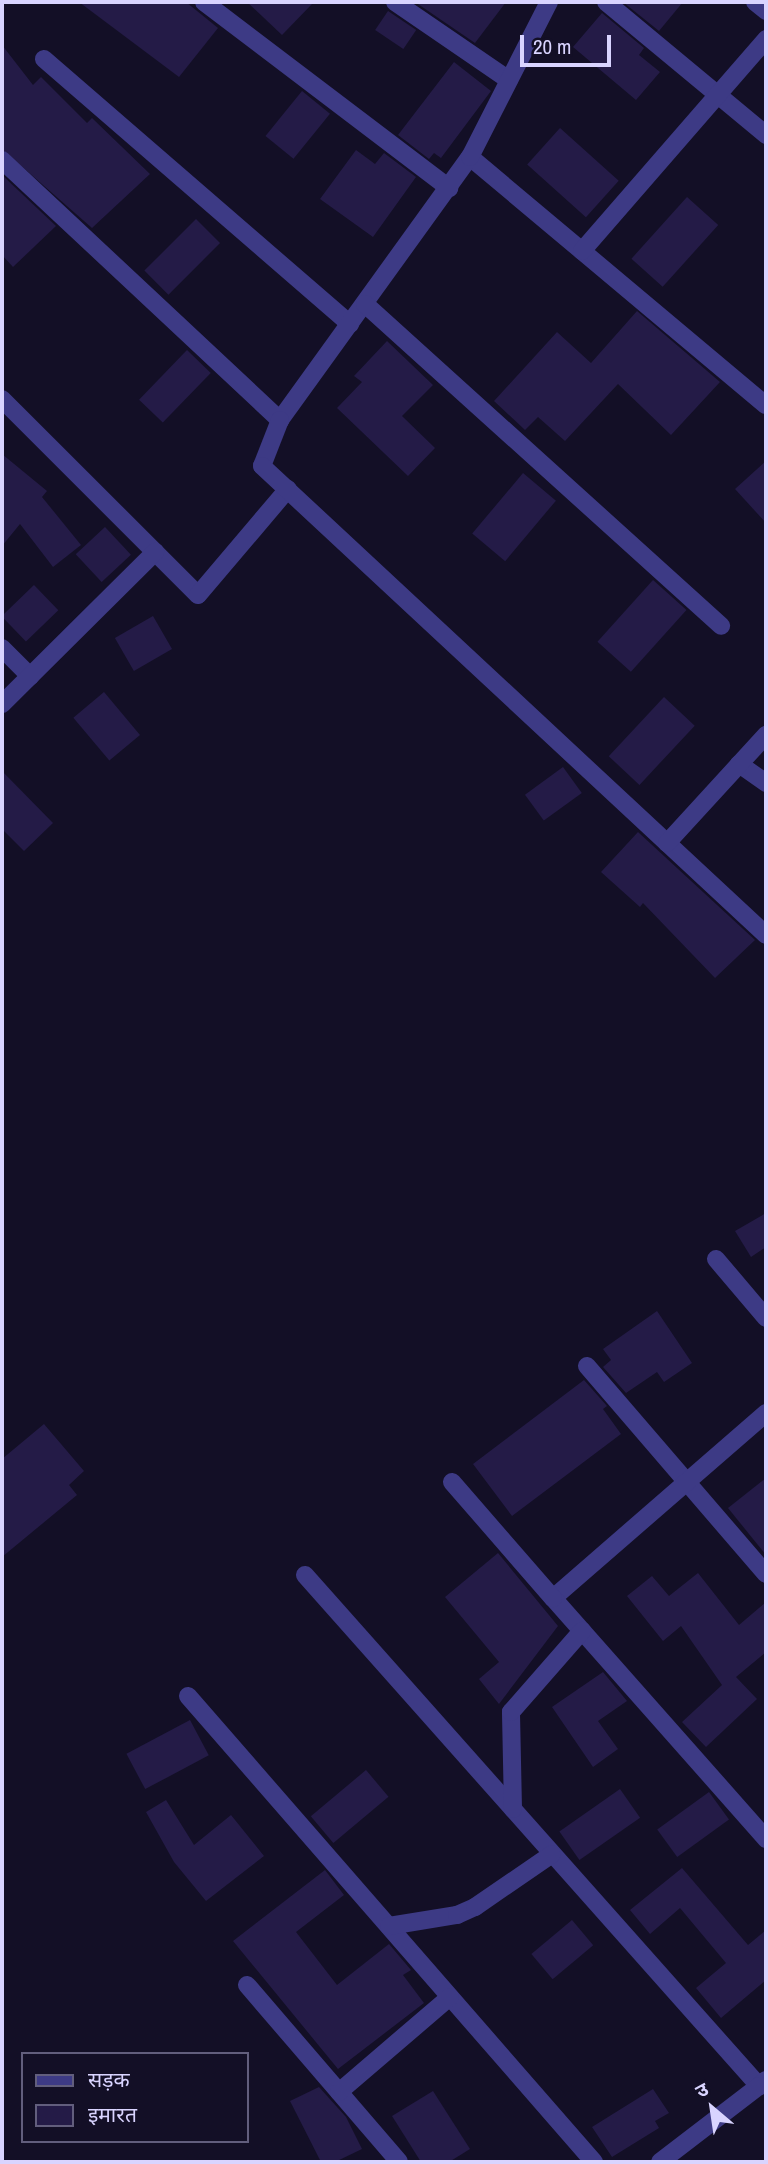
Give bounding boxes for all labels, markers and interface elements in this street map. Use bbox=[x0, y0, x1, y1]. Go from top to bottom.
scale bar bbox=[523, 21, 614, 65]
text: 20 m bbox=[533, 32, 571, 61]
legend bbox=[21, 2052, 248, 2143]
text: सड़क bbox=[88, 2065, 130, 2094]
north arrow bbox=[677, 2073, 747, 2143]
text: उ bbox=[691, 2076, 713, 2104]
text: इमारत bbox=[88, 2100, 137, 2129]

